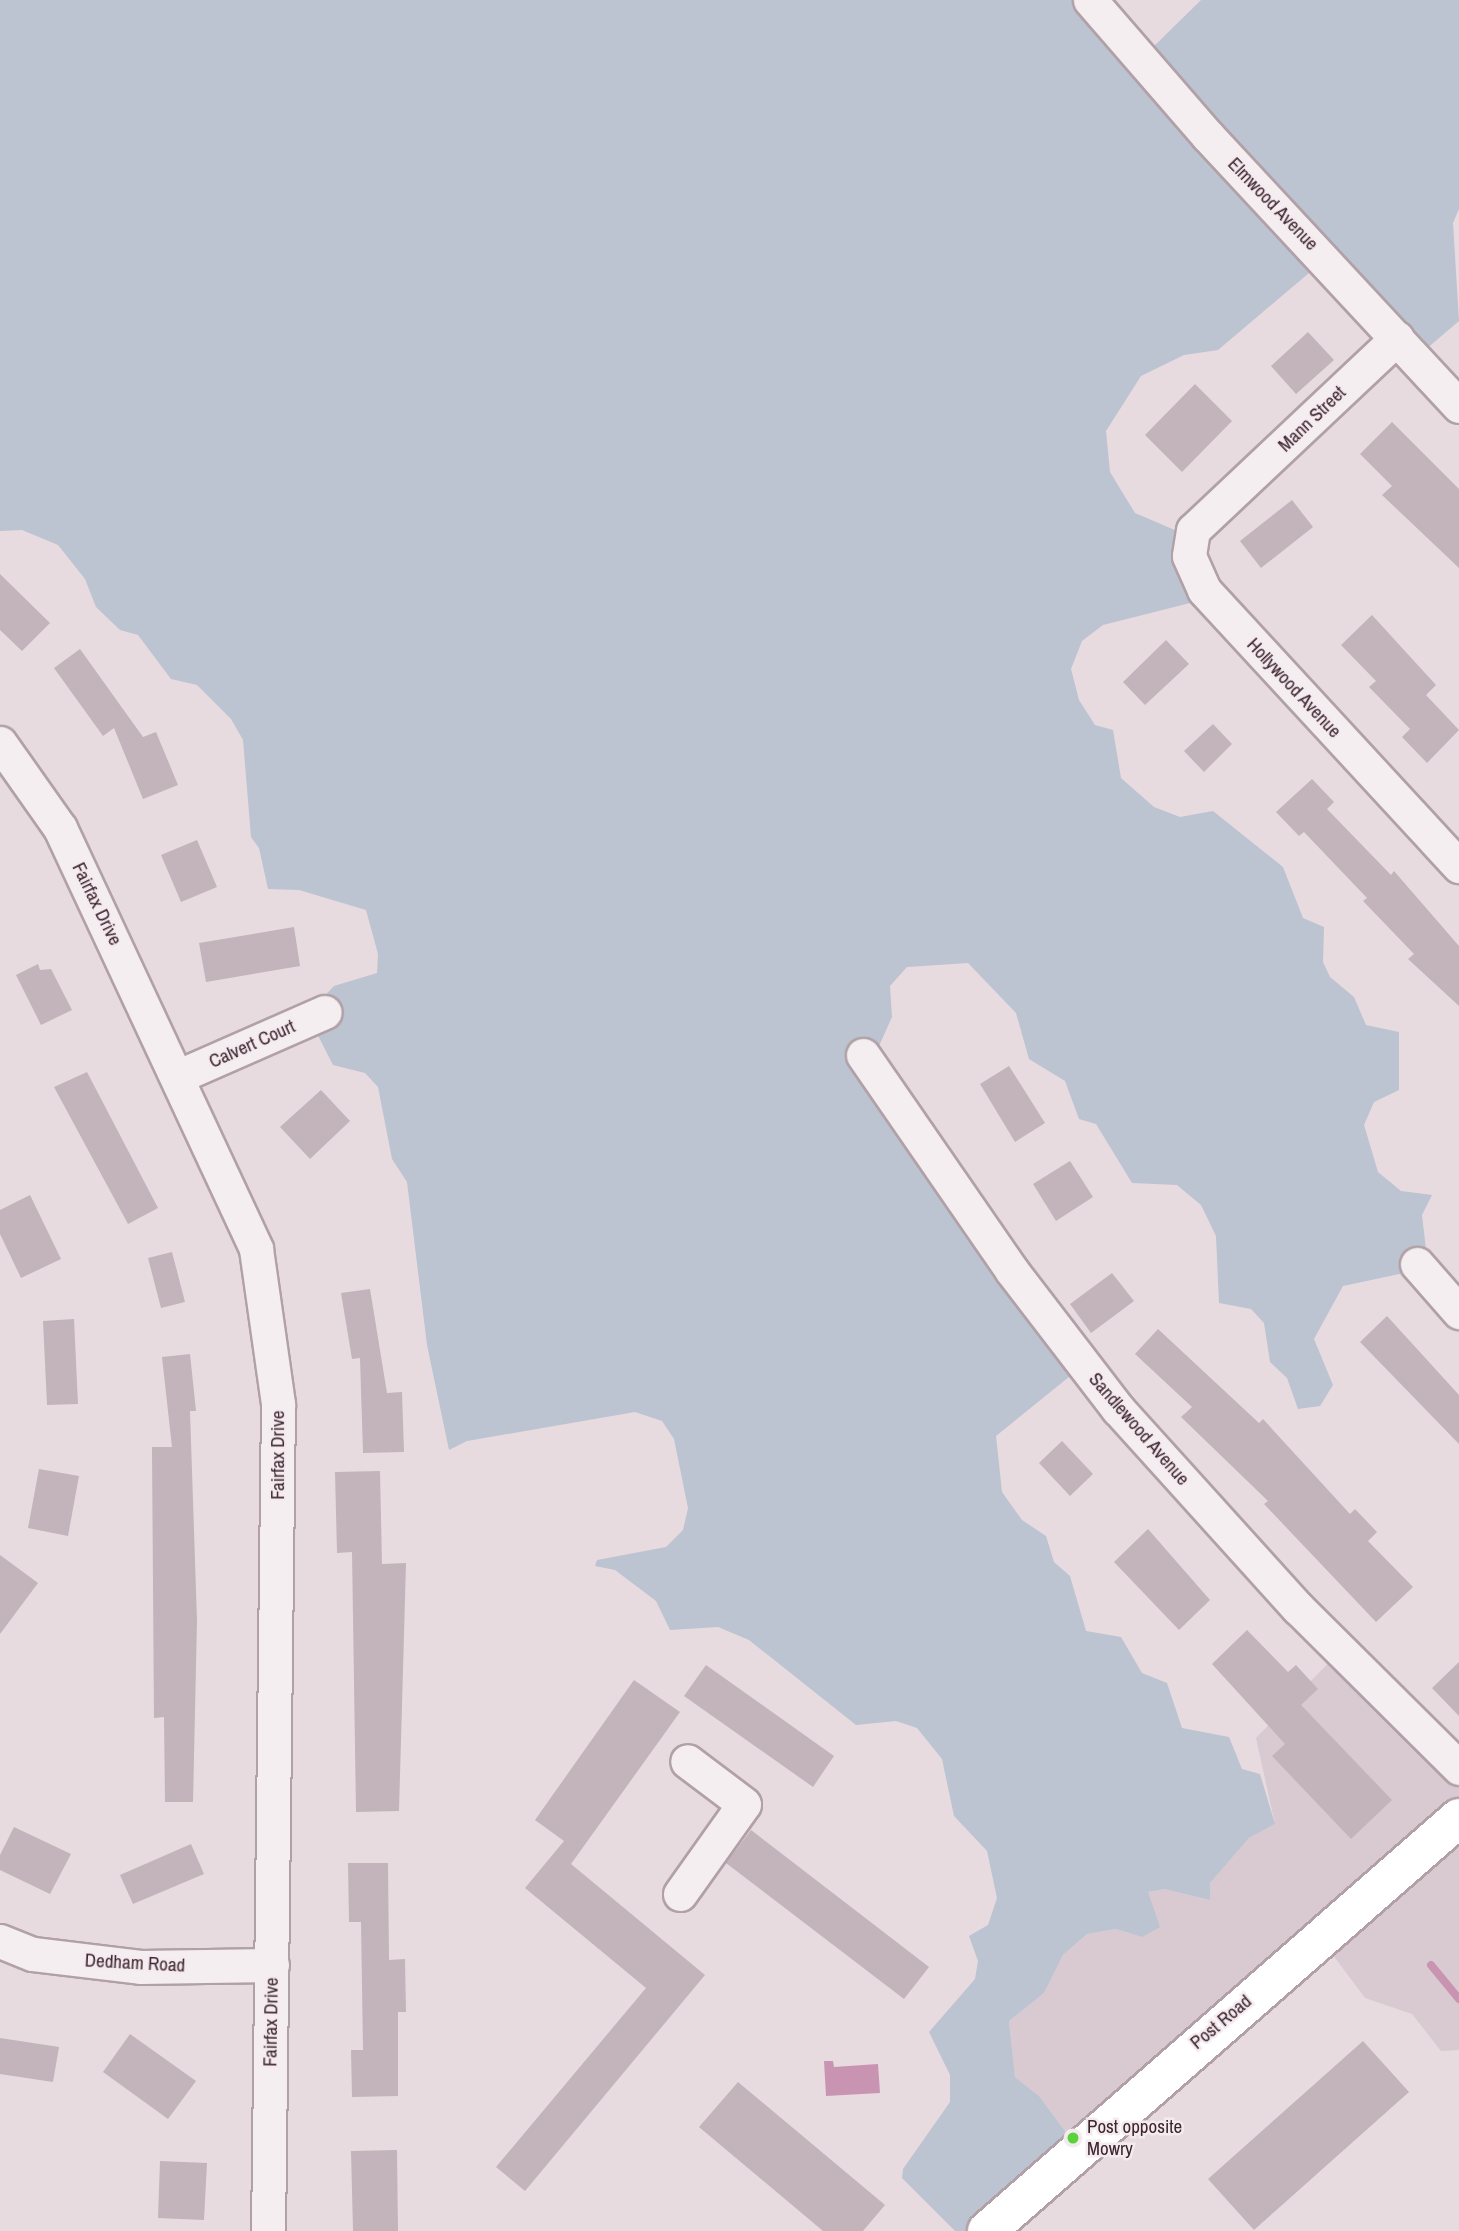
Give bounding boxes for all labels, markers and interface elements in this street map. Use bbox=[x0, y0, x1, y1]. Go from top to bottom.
street label: Elmwood Avenue bbox=[1223, 153, 1323, 255]
street label: Mann Street bbox=[1274, 381, 1350, 457]
street label: Hollywood Avenue bbox=[1242, 633, 1346, 743]
street label: Fairfax Drive bbox=[67, 859, 127, 949]
street label: Calvert Court bbox=[205, 1015, 299, 1073]
street label: Sandlewood Avenue bbox=[1084, 1368, 1194, 1490]
street label: Fairfax Drive bbox=[267, 1410, 289, 1500]
street label: Dedham Road bbox=[84, 1949, 186, 1977]
street label: Fairfax Drive bbox=[259, 1977, 283, 2067]
street label: Post Road bbox=[1186, 1990, 1256, 2054]
place label: Post opposite Mowry bbox=[1087, 2116, 1182, 2160]
marker: Post opposite Mowry bbox=[1065, 2130, 1081, 2146]

